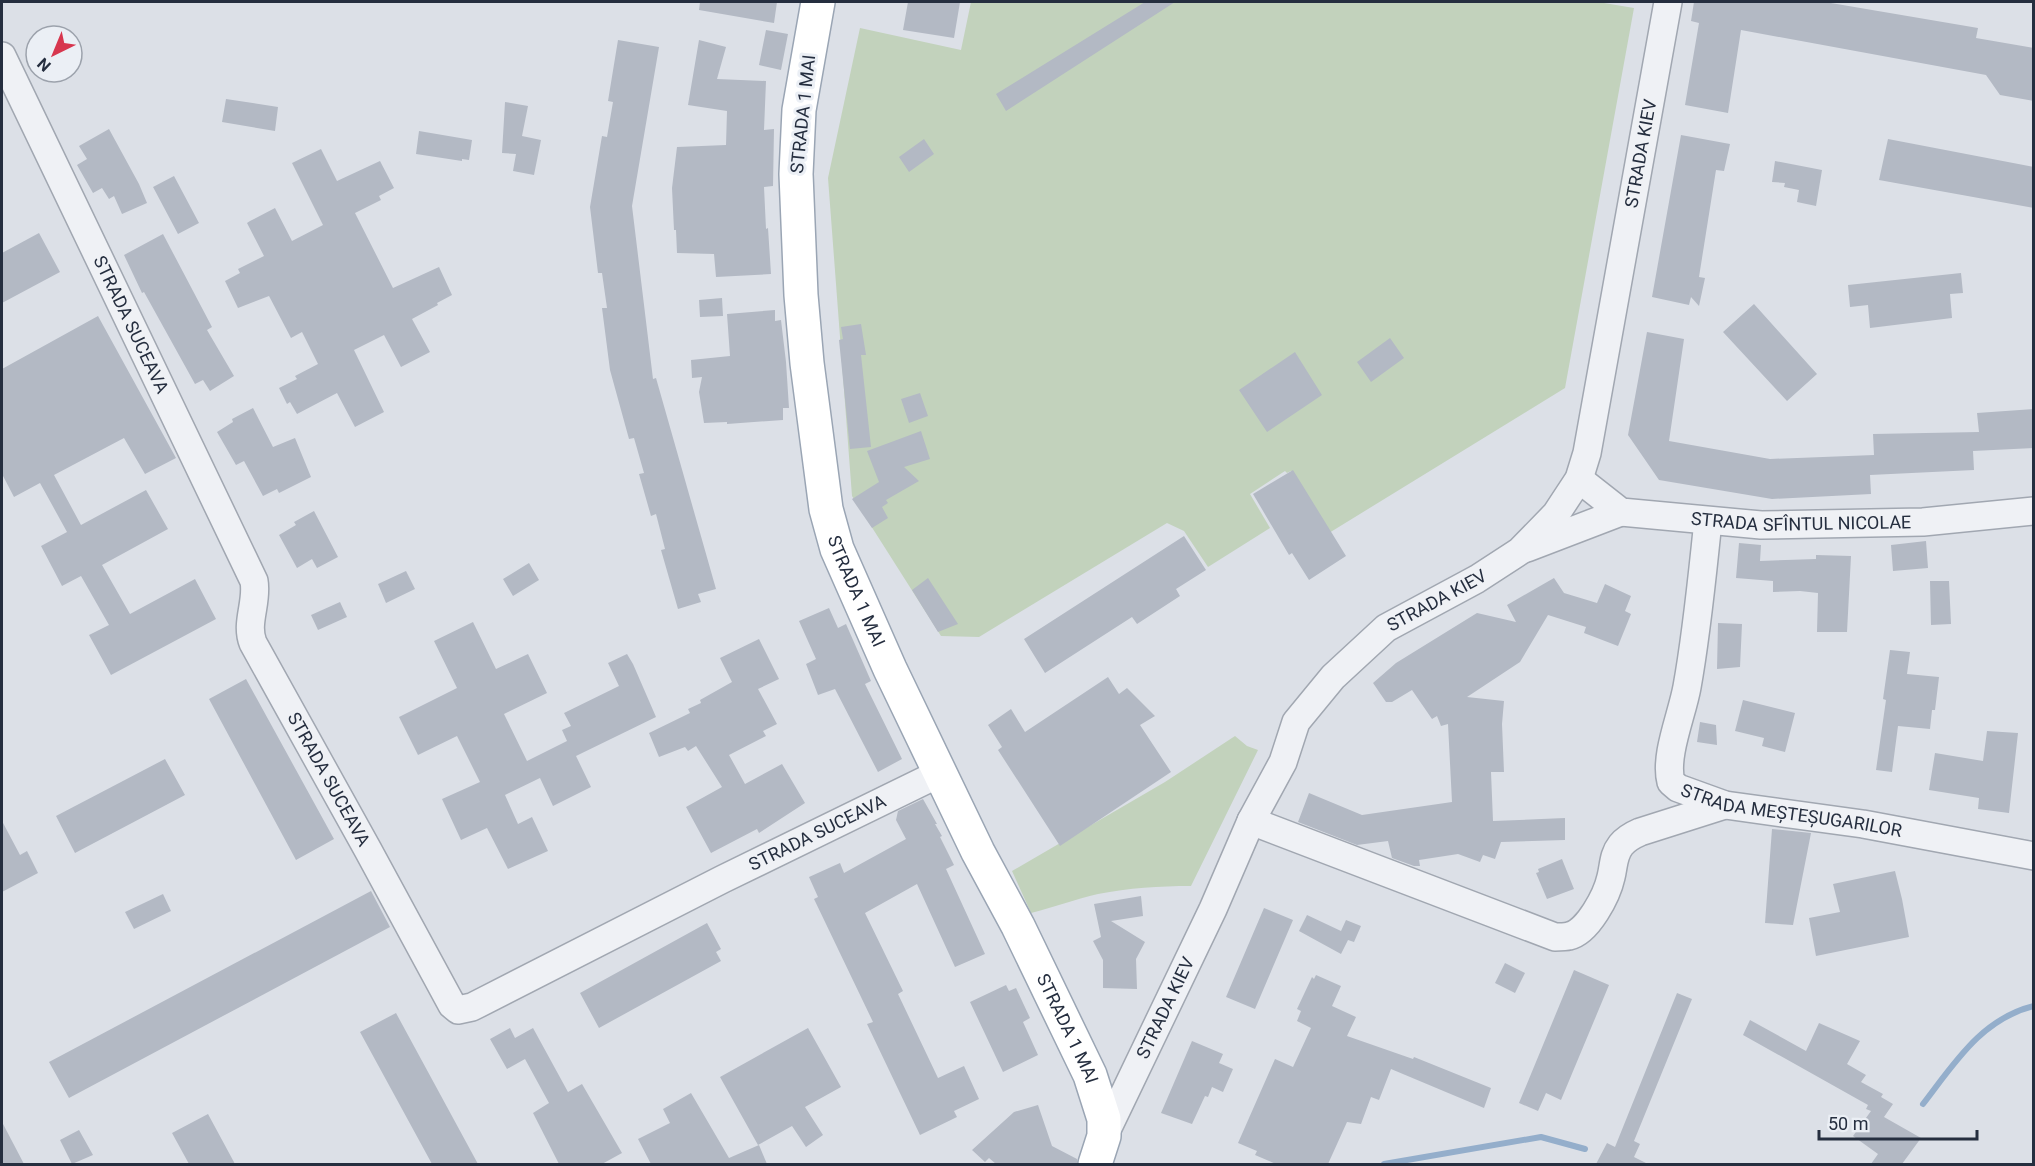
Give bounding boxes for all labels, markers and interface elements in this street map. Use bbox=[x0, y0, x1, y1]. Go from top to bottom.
north arrow bbox=[24, 24, 84, 84]
text: N bbox=[34, 54, 55, 75]
street label: STRADA 1 MAI bbox=[786, 54, 819, 174]
street label: STRADA KIEV bbox=[1620, 97, 1660, 209]
street label: STRADA SUCEAVA bbox=[89, 252, 173, 397]
street label: STRADA SFÎNTUL NICOLAE bbox=[1690, 508, 1911, 535]
street label: STRADA 1 MAI bbox=[824, 533, 890, 650]
street label: STRADA KIEV bbox=[1383, 564, 1491, 636]
street label: STRADA SUCEAVA bbox=[284, 708, 375, 850]
street label: STRADA MEȘTEȘUGARILOR bbox=[1678, 779, 1904, 841]
street label: STRADA SUCEAVA bbox=[745, 790, 889, 875]
street label: STRADA KIEV bbox=[1132, 953, 1199, 1062]
street label: STRADA 1 MAI bbox=[1033, 970, 1103, 1086]
scale bar bbox=[1819, 1103, 1976, 1141]
text: 50 m bbox=[1828, 1113, 1868, 1134]

